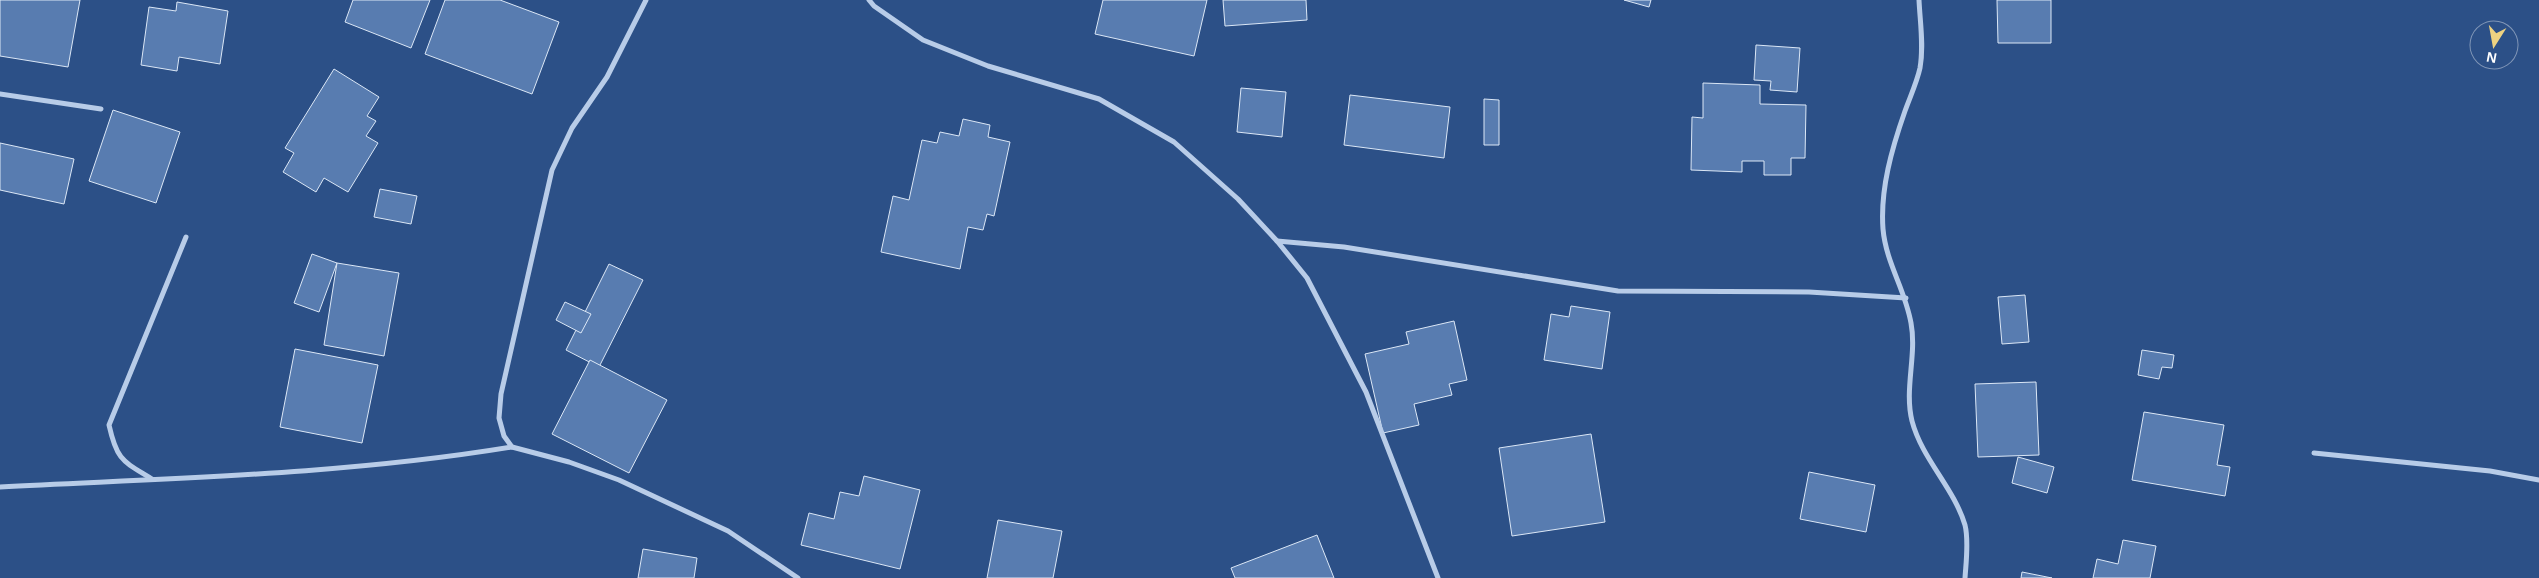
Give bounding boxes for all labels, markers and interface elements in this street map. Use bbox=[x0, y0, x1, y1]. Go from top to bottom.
north arrow bbox=[2469, 20, 2519, 70]
text: N bbox=[2485, 49, 2498, 67]

